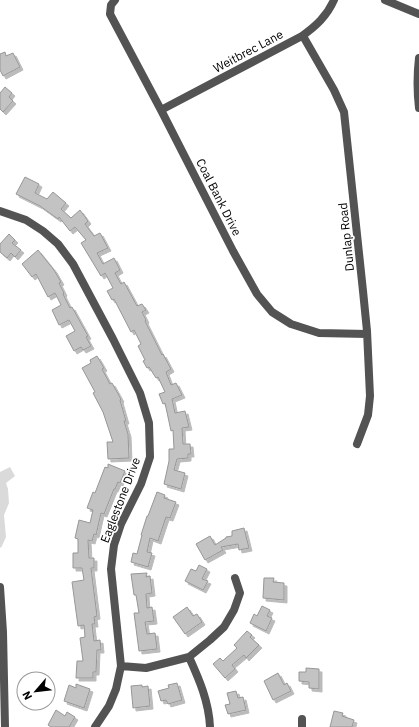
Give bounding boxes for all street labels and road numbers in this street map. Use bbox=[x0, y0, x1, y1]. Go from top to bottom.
street label: Weitbrec Lane bbox=[211, 26, 286, 76]
street label: Coal Bank Drive bbox=[193, 156, 245, 239]
street label: Dunlap Road bbox=[335, 202, 357, 272]
street label: Eaglestone Drive bbox=[97, 455, 143, 545]

